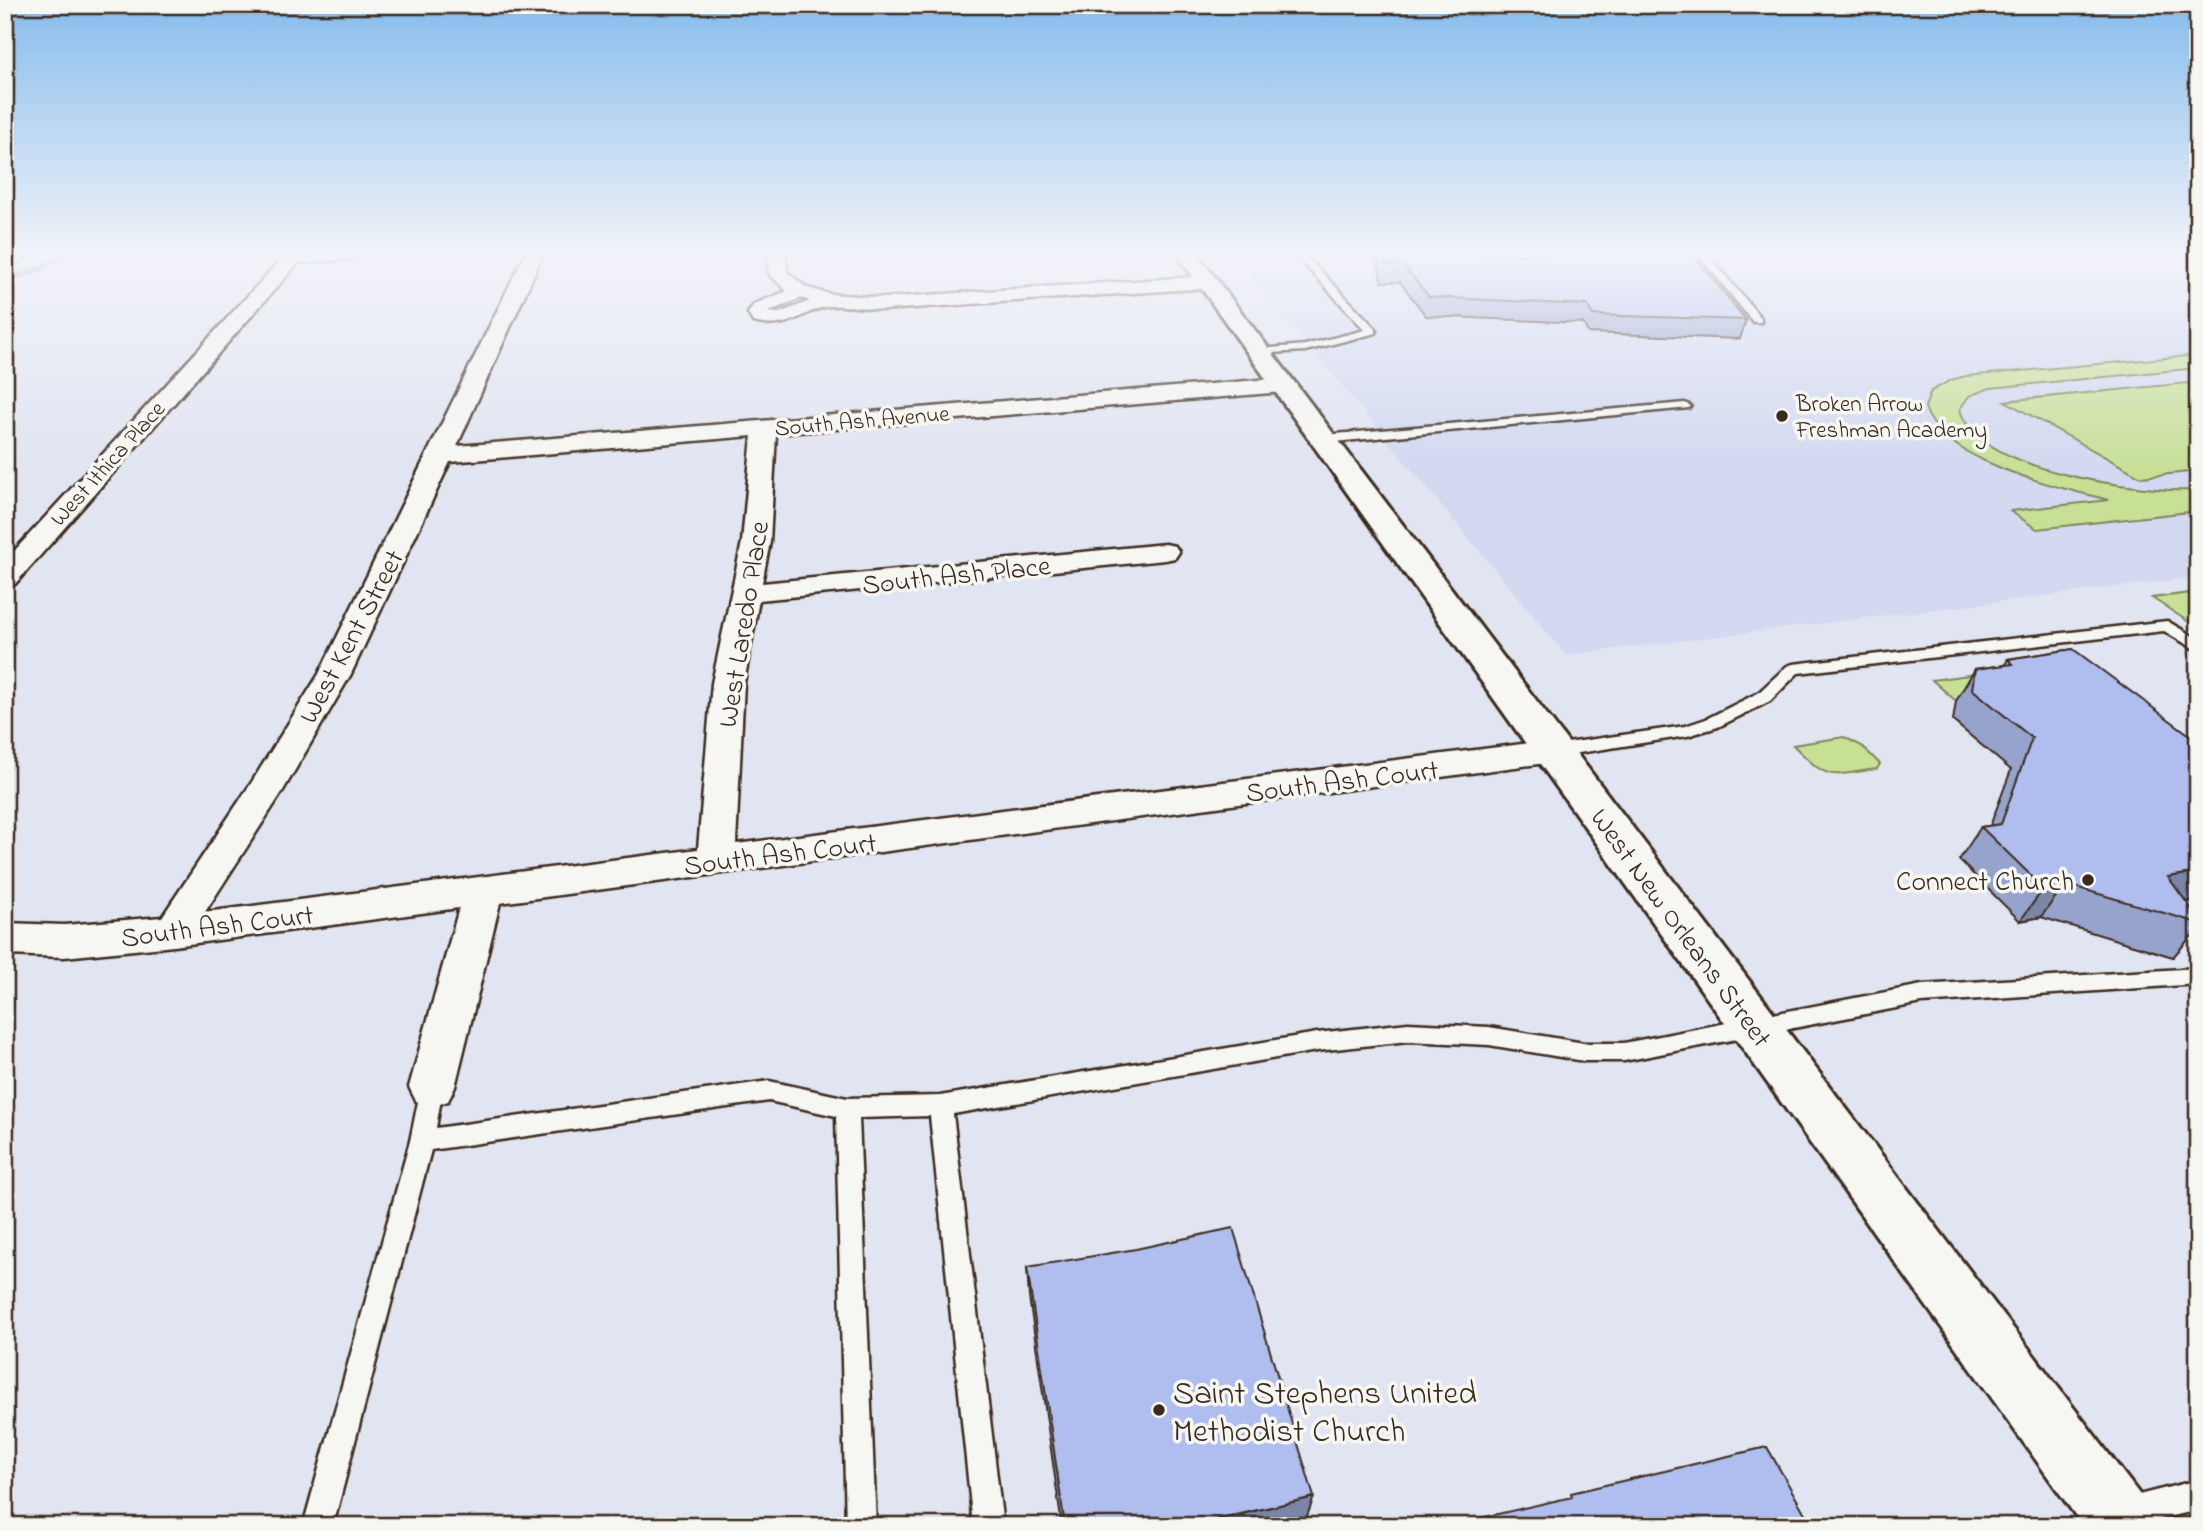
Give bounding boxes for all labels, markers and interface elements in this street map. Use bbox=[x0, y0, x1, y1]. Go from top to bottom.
place label: Broken Arrow Freshman Academy bbox=[1795, 389, 1987, 450]
street label: West Ithica Place bbox=[44, 394, 175, 535]
street label: South Ash Avenue bbox=[773, 398, 952, 447]
marker: Broken Arrow Freshman Academy bbox=[1774, 408, 1790, 424]
street label: West Laredo Place bbox=[709, 518, 782, 731]
street label: West Kent Street bbox=[290, 543, 416, 732]
street label: South Ash Place bbox=[860, 547, 1053, 608]
street label: South Ash Court bbox=[1244, 751, 1441, 816]
street label: West New Orleans Street bbox=[1578, 801, 1780, 1057]
street label: South Ash Court bbox=[682, 824, 879, 889]
place label: Connect Church bbox=[1896, 863, 2074, 904]
marker: Connect Church bbox=[2080, 872, 2096, 888]
street label: South Ash Court bbox=[119, 896, 316, 961]
place label: Saint Stephens United Methodist Church bbox=[1173, 1371, 1477, 1457]
marker: Saint Stephens United Methodist Church bbox=[1151, 1402, 1167, 1418]

